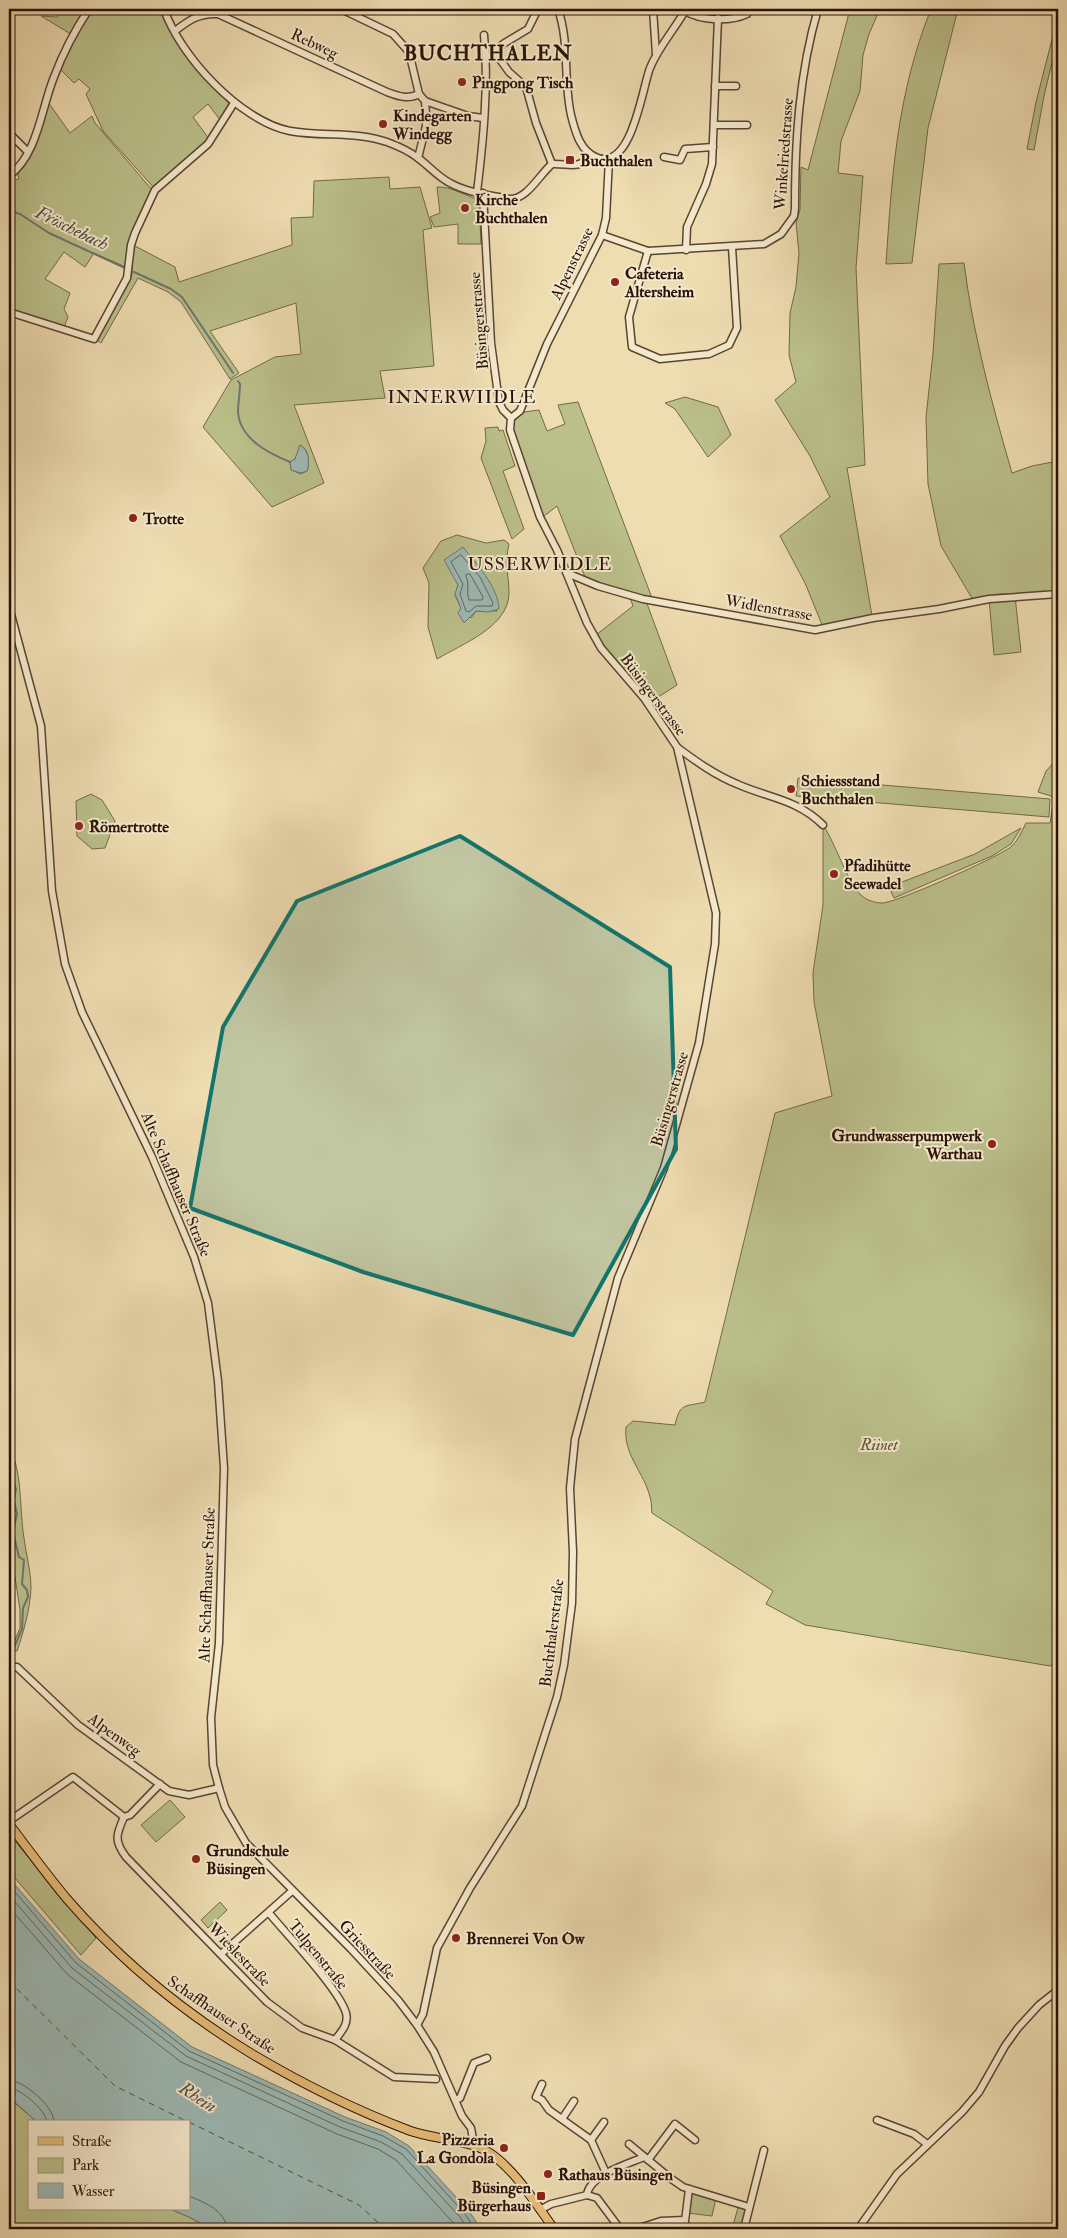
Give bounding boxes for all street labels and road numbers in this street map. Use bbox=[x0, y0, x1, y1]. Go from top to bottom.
street label: Rebweg bbox=[288, 24, 343, 64]
street label: Winkelriedstrasse bbox=[770, 97, 798, 212]
street label: Alpenstrasse bbox=[545, 224, 599, 304]
street label: Büsingerstrasse bbox=[465, 271, 493, 371]
street label: Widlenstrasse bbox=[723, 590, 814, 626]
street label: Büsingerstrasse bbox=[616, 649, 691, 740]
street label: Büsingerstrasse bbox=[647, 1049, 693, 1149]
street label: Alte Schaffhauser Straße bbox=[136, 1108, 216, 1260]
street label: Alte Schaffhauser Straße bbox=[194, 1507, 220, 1664]
street label: Buchthalerstraße bbox=[535, 1578, 569, 1688]
street label: Alpenweg bbox=[82, 1708, 146, 1762]
street label: Tulpenstraße bbox=[283, 1916, 353, 1994]
street label: Griesstraße bbox=[335, 1916, 400, 1984]
street label: Wieslestraße bbox=[203, 1918, 275, 1991]
street label: Schaffhauser Straße bbox=[164, 1971, 280, 2059]

